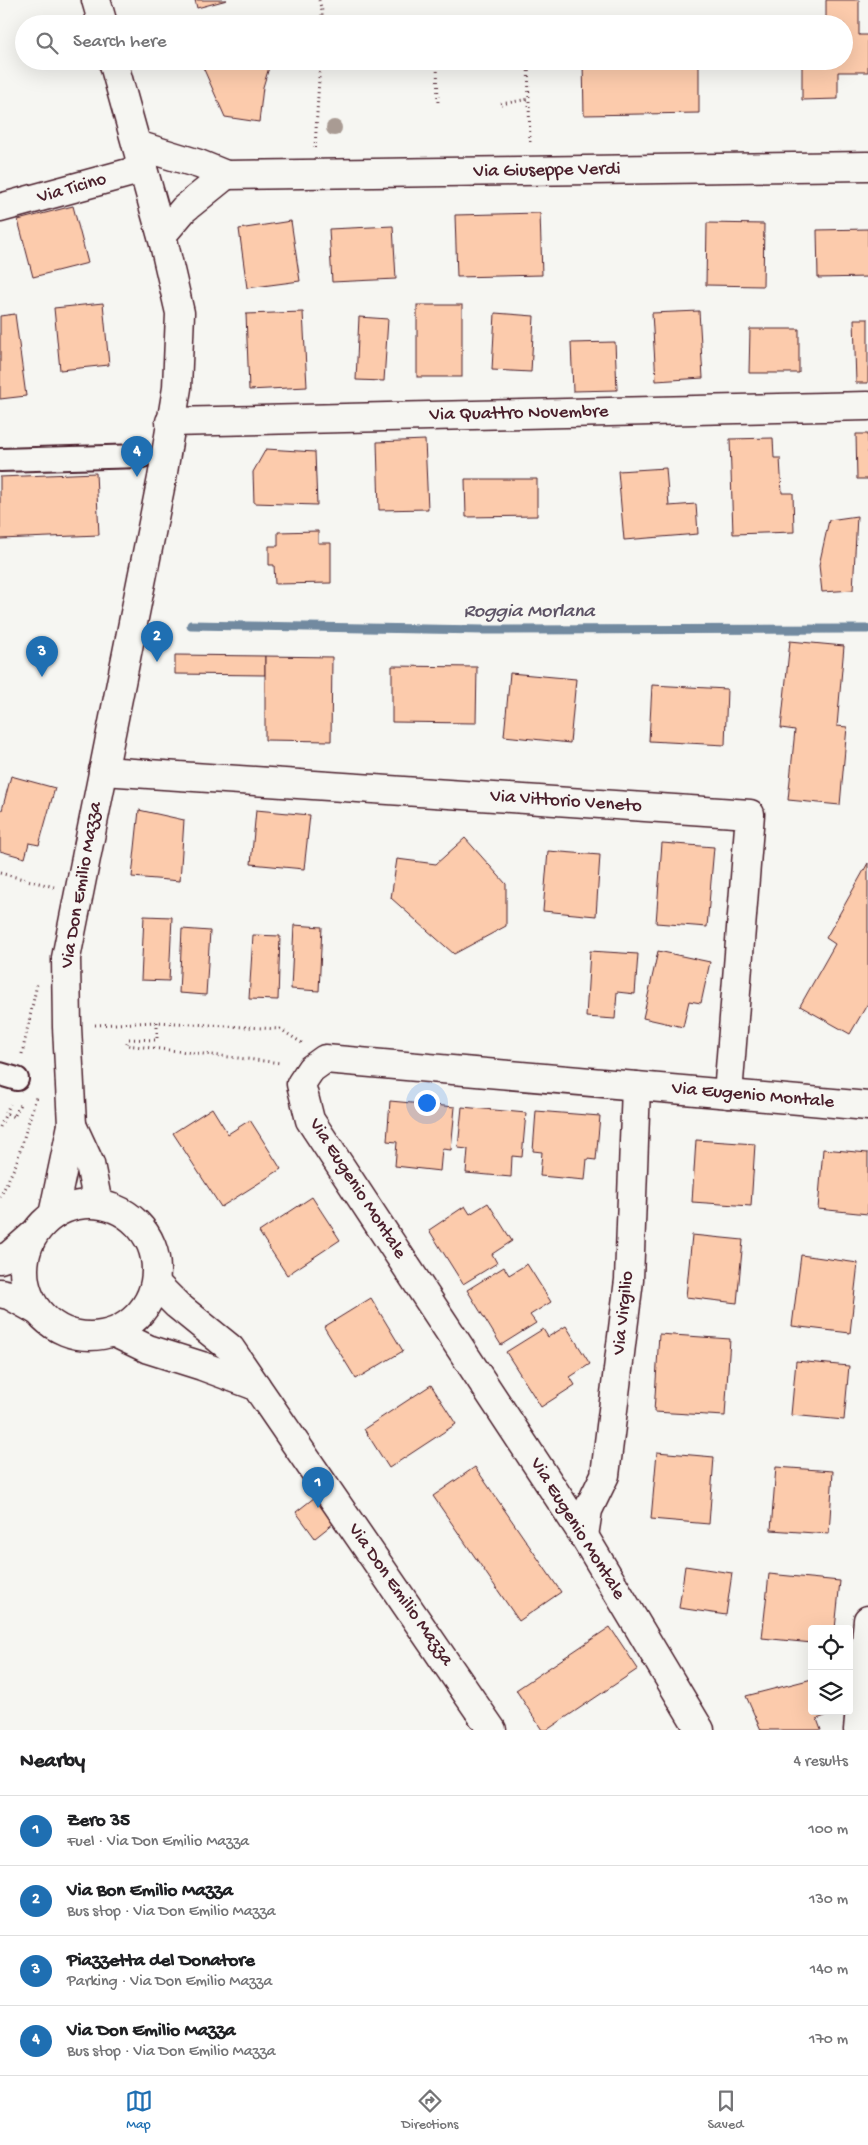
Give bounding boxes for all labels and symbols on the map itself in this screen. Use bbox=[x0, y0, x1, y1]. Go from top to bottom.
street label: Via Giuseppe Verdi bbox=[472, 158, 621, 184]
street label: Via Ticino bbox=[34, 168, 109, 210]
street label: Via Quattro Novembre bbox=[428, 401, 609, 427]
pin: 4 bbox=[121, 436, 153, 477]
water label: Roggia Morlana bbox=[463, 601, 597, 624]
pin: 2 bbox=[141, 621, 173, 662]
pin: 3 bbox=[26, 636, 58, 677]
street label: Via Vittorio Veneto bbox=[488, 785, 643, 819]
street label: Via Don Emilio Mazza bbox=[56, 799, 108, 971]
street label: Via Eugenio Montale bbox=[670, 1077, 835, 1115]
your location bbox=[414, 1090, 440, 1116]
street label: Via Eugenio Montale bbox=[302, 1114, 411, 1264]
street label: Via Virgilio bbox=[608, 1270, 640, 1357]
street label: Via Eugenio Montale bbox=[524, 1453, 630, 1604]
pin: 1 bbox=[302, 1467, 334, 1508]
street label: Via Don Emilio Mazza bbox=[342, 1519, 459, 1672]

